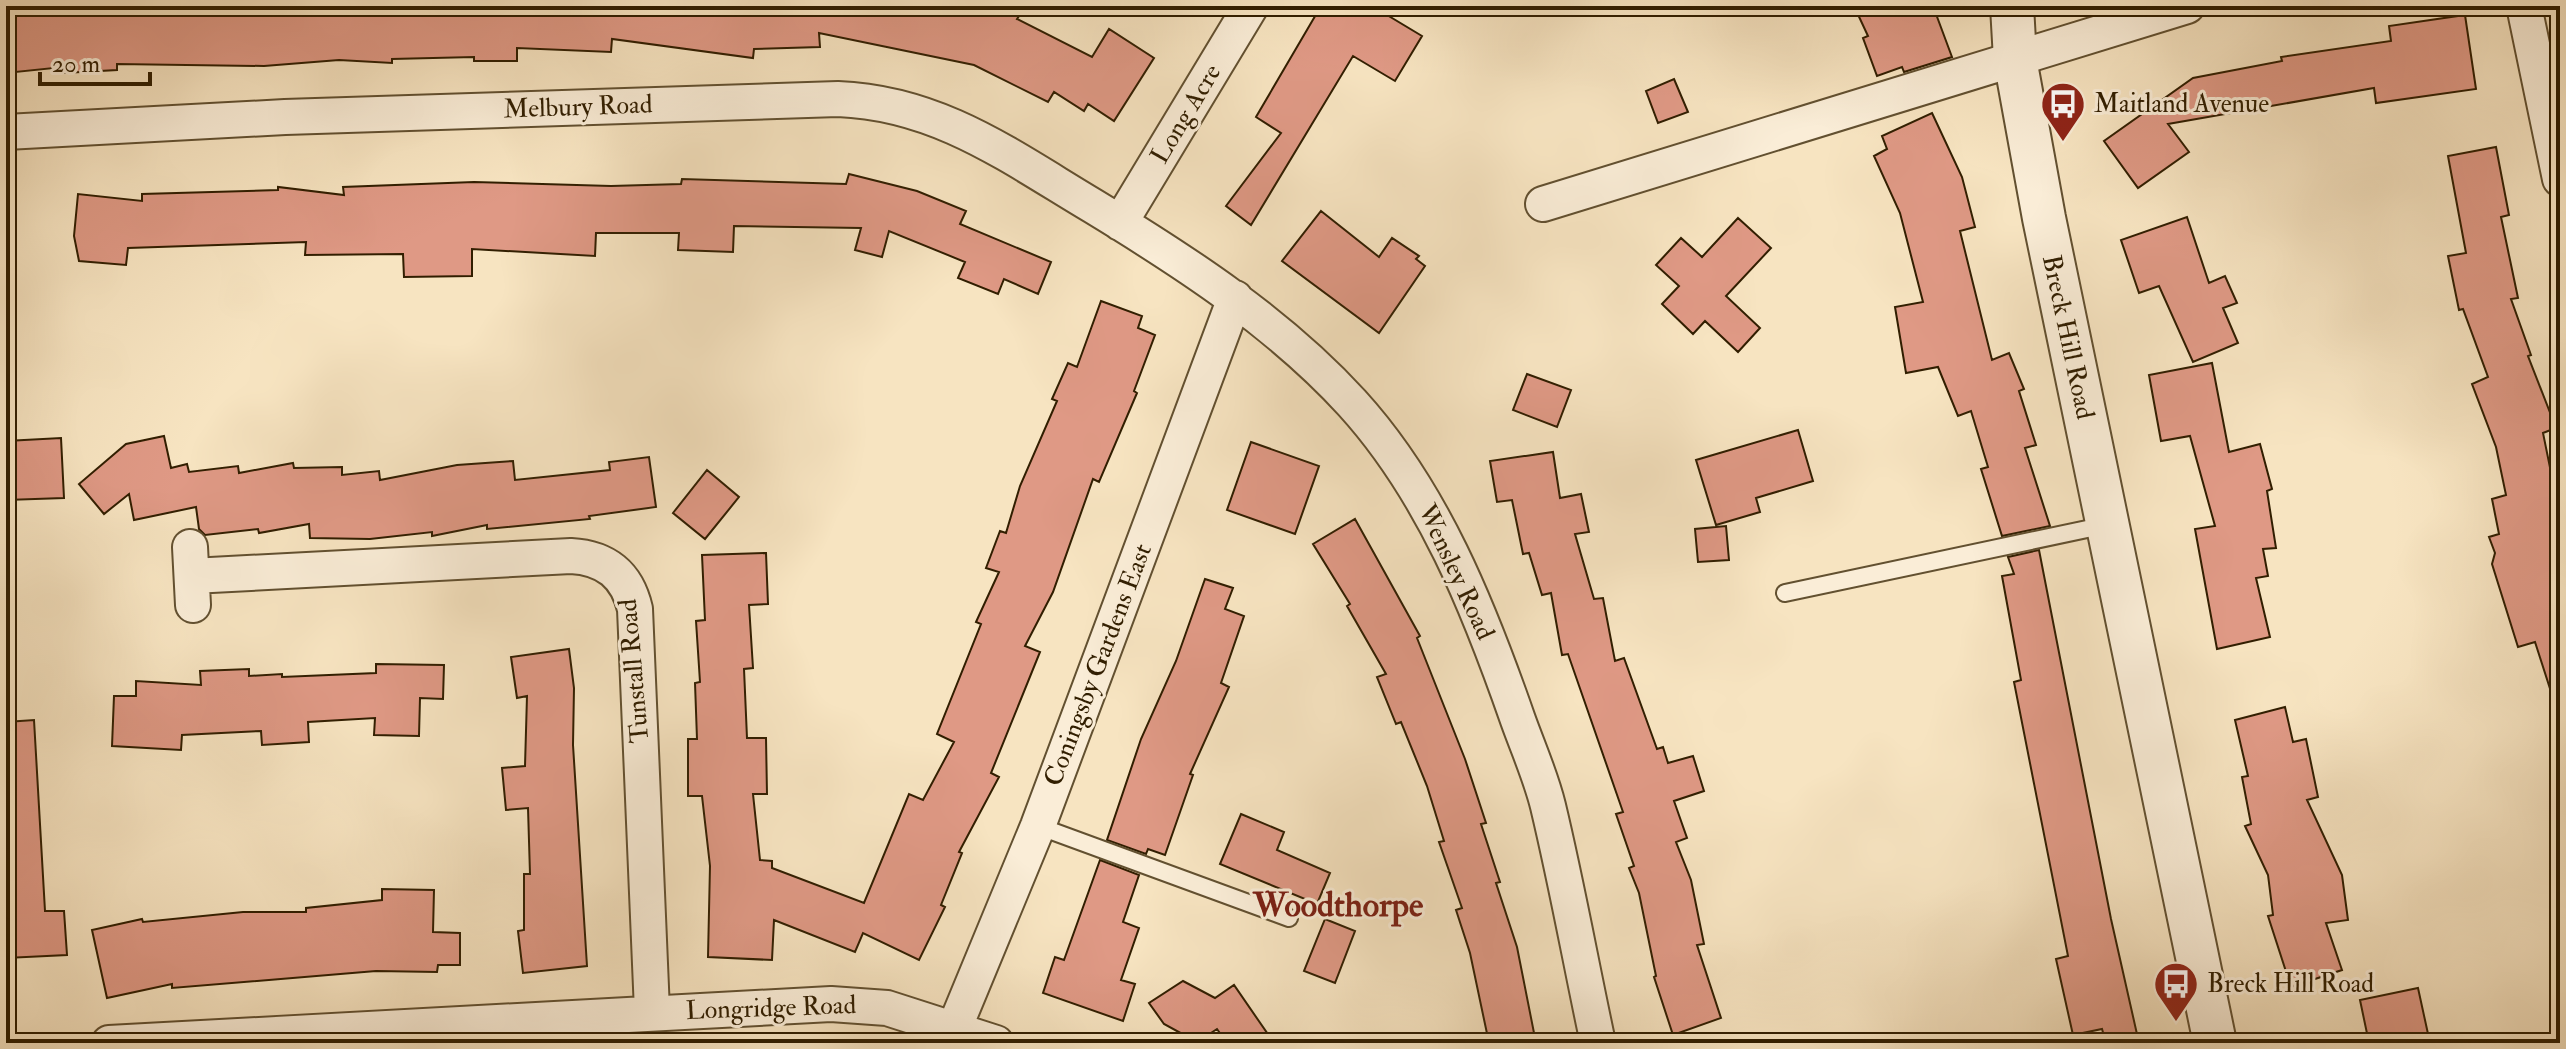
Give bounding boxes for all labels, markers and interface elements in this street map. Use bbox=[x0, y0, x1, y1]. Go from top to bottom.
scale bar bbox=[40, 36, 150, 86]
text: 20 m bbox=[52, 49, 101, 80]
street label: Long Acre bbox=[1144, 58, 1228, 170]
bus stop icon: Maitland Avenue bbox=[2039, 80, 2087, 143]
street label: Melbury Road bbox=[503, 88, 653, 126]
place label: Maitland Avenue bbox=[2094, 88, 2269, 120]
street label: Breck Hill Road bbox=[2035, 252, 2101, 422]
street label: Wensley Road bbox=[1410, 498, 1501, 645]
street label: Coningsby Gardens East bbox=[1037, 539, 1159, 791]
street label: Tunstall Road bbox=[612, 597, 656, 744]
district label: Woodthorpe bbox=[1252, 884, 1424, 927]
bus stop icon: Breck Hill Road bbox=[2152, 960, 2200, 1023]
place label: Breck Hill Road bbox=[2207, 968, 2374, 1000]
street label: Longridge Road bbox=[685, 989, 857, 1027]

